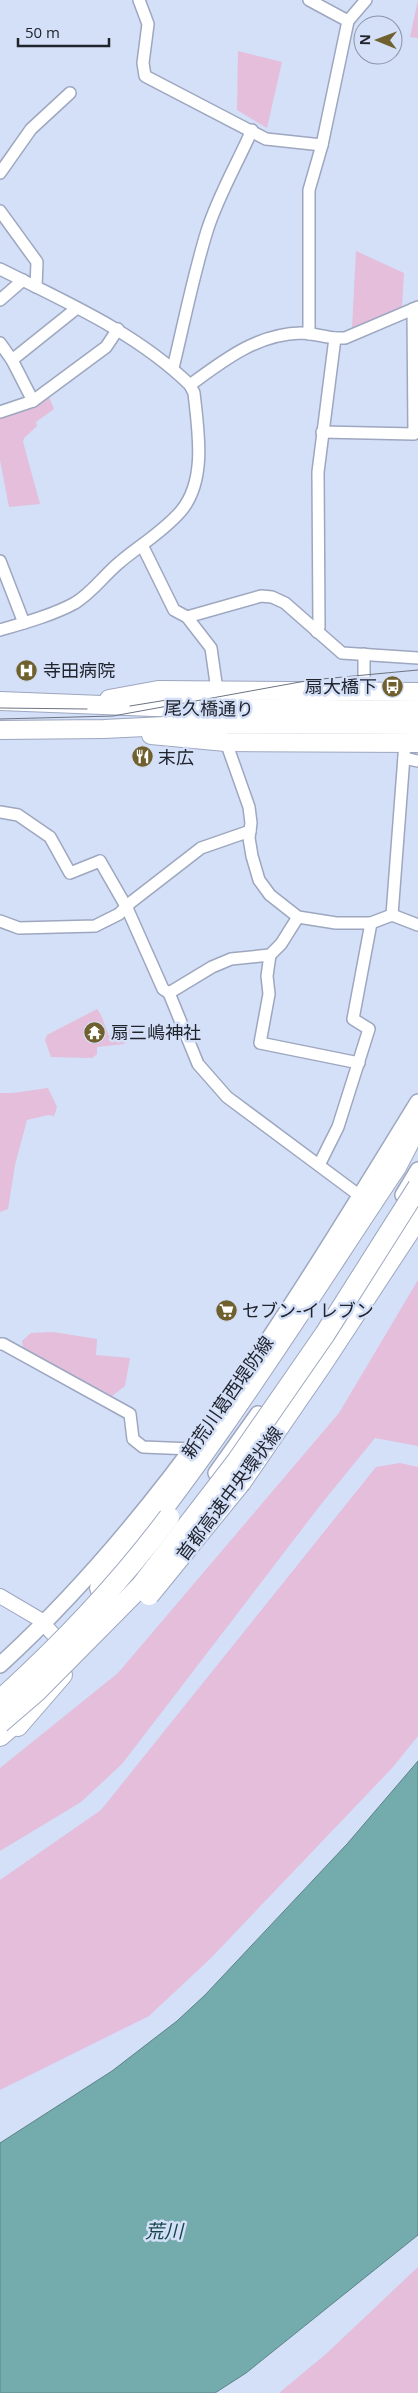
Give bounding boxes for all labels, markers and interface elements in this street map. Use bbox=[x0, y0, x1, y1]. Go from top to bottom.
scale bar bbox=[18, 15, 109, 47]
north arrow bbox=[353, 15, 403, 65]
text: 50 m bbox=[25, 22, 60, 42]
text: N bbox=[355, 34, 374, 46]
hospital icon: 寺田病院 bbox=[15, 658, 39, 682]
place label: 寺田病院 bbox=[43, 658, 115, 682]
place label: 扇大橋下 bbox=[305, 674, 377, 698]
bus stop icon: 扇大橋下 bbox=[381, 674, 405, 698]
street label: 尾久橋通り bbox=[164, 695, 254, 721]
restaurant icon: 末広 bbox=[130, 745, 154, 769]
place label: 末広 bbox=[158, 745, 194, 769]
temple icon: 扇三嶋神社 bbox=[83, 1020, 107, 1044]
place label: 扇三嶋神社 bbox=[111, 1020, 201, 1044]
supermarket icon: セブン-イレブン bbox=[214, 1298, 238, 1322]
place label: セブン-イレブン bbox=[242, 1298, 374, 1322]
street label: 新荒川葛西堤防線 bbox=[176, 1331, 278, 1463]
street label: 首都高速中央環状線 bbox=[171, 1421, 287, 1565]
water label: 荒川 bbox=[145, 2218, 185, 2244]

